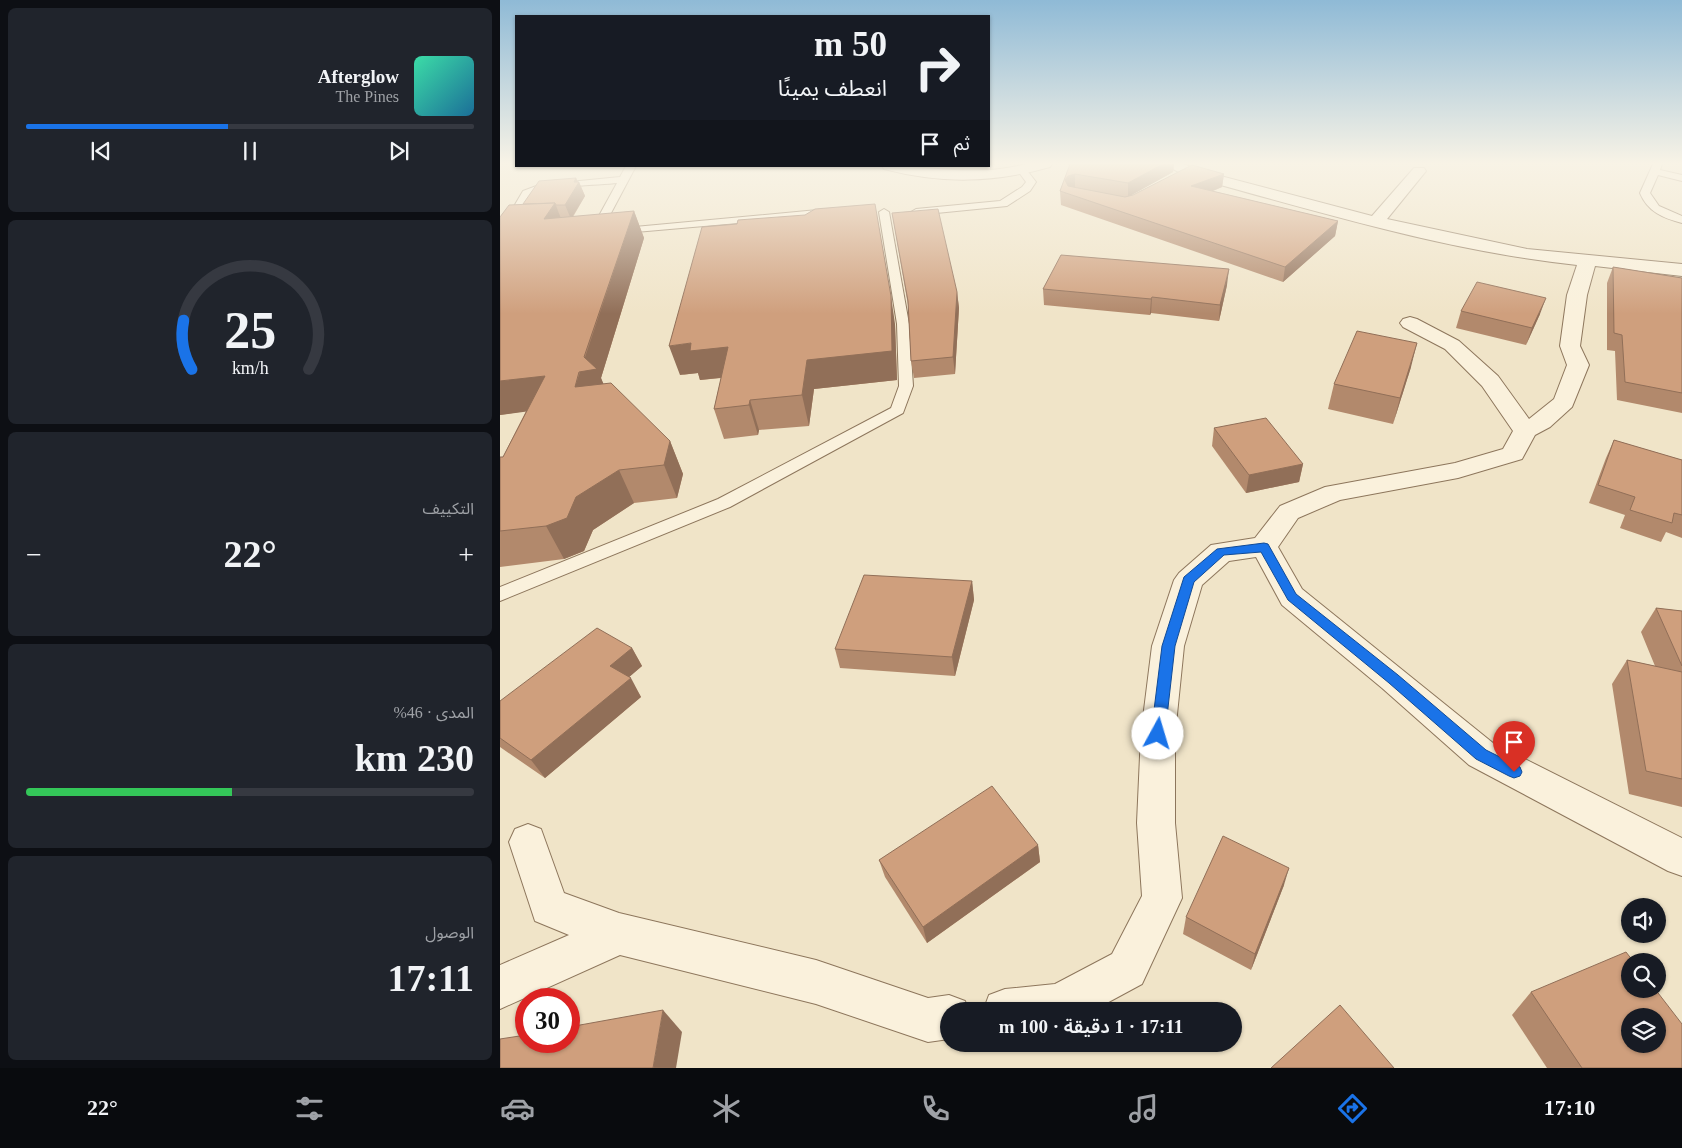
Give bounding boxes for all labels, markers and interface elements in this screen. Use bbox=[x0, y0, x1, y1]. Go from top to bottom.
text: 50 m bbox=[814, 25, 887, 64]
icon: right bbox=[905, 35, 970, 100]
text: Afterglow bbox=[318, 66, 399, 87]
text: انعطف يمينًا bbox=[778, 76, 887, 101]
text: The Pines bbox=[335, 88, 399, 105]
icon: arrive bbox=[916, 130, 944, 158]
text: ثم bbox=[954, 133, 970, 154]
icon: previous bbox=[87, 137, 115, 165]
icon: pause bbox=[236, 137, 264, 165]
icon: next bbox=[385, 137, 413, 165]
text: 25 bbox=[224, 302, 276, 359]
text: km/h bbox=[232, 358, 268, 378]
text: التكييف bbox=[422, 500, 474, 517]
text: 22° bbox=[223, 533, 277, 575]
text: − bbox=[26, 539, 42, 570]
text: + bbox=[458, 539, 474, 570]
text: المدى · 46% bbox=[393, 704, 474, 721]
position arrow bbox=[1131, 707, 1183, 759]
pin bbox=[1493, 721, 1535, 772]
icon: arrive bbox=[1500, 728, 1528, 756]
text: 230 km bbox=[355, 737, 474, 779]
map controls bbox=[1621, 898, 1666, 1053]
button: sound bbox=[1621, 898, 1666, 943]
text: الوصول bbox=[425, 924, 474, 941]
button: search bbox=[1621, 953, 1666, 998]
text: 17:11 bbox=[387, 957, 474, 999]
speed limit sign: 30 bbox=[515, 988, 580, 1053]
button: layers bbox=[1621, 1008, 1666, 1053]
text: 17:11 · 1 دقيقة · 100 m bbox=[999, 1016, 1183, 1037]
icon: filters bbox=[292, 1091, 327, 1126]
icon: car bbox=[500, 1091, 535, 1126]
icon: climate bbox=[709, 1091, 744, 1126]
icon: phone bbox=[918, 1091, 953, 1126]
icon: music bbox=[1126, 1091, 1161, 1126]
icon: directions bbox=[1335, 1091, 1370, 1126]
text: 22° bbox=[87, 1095, 118, 1120]
text: 17:10 bbox=[1544, 1095, 1595, 1120]

